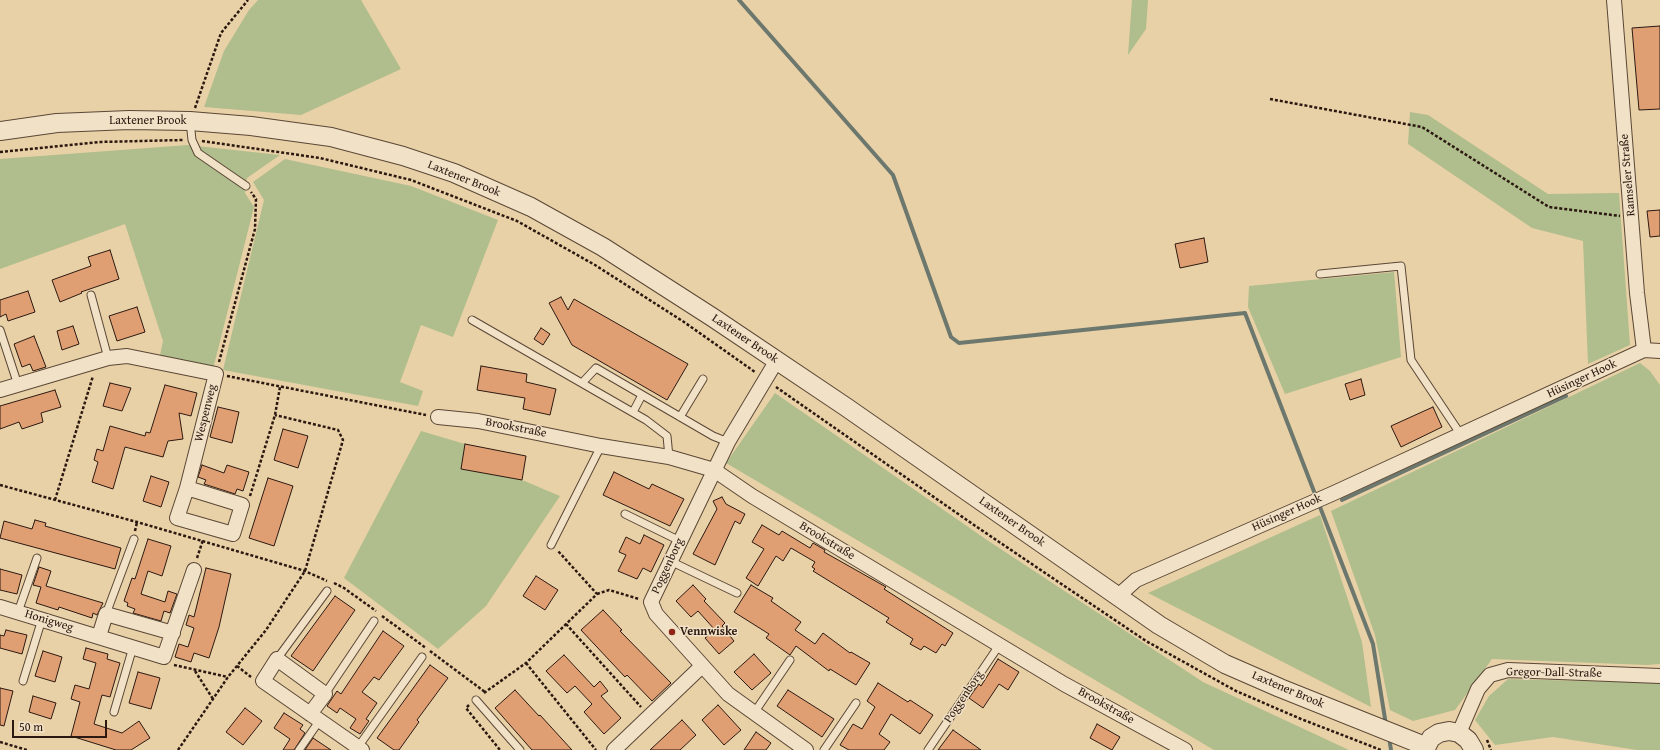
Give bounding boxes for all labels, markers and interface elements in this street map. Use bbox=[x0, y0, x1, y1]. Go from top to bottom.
street label: Laxtener Brook bbox=[109, 114, 187, 128]
street label: Ramseler Straße bbox=[1617, 133, 1639, 217]
street label: Laxtener Brook bbox=[425, 158, 503, 200]
street label: Laxtener Brook bbox=[709, 311, 781, 367]
street label: Hüsinger Hook bbox=[1545, 357, 1619, 401]
street label: Wespenweg bbox=[192, 383, 220, 443]
street label: Brookstraße bbox=[484, 415, 548, 441]
street label: Hüsinger Hook bbox=[1250, 491, 1324, 535]
street label: Laxtener Brook bbox=[976, 494, 1048, 550]
street label: Brookstraße bbox=[797, 519, 857, 563]
street label: Poggenborg bbox=[649, 536, 687, 596]
street label: Honigweg bbox=[23, 607, 75, 635]
place label: Vennwiske bbox=[680, 625, 737, 639]
marker: Vennwiske bbox=[667, 627, 677, 637]
street label: Gregor-Dall-Straße bbox=[1506, 665, 1602, 681]
street label: Poggenborg bbox=[941, 668, 987, 726]
street label: Laxtener Brook bbox=[1250, 668, 1326, 712]
street label: Brookstraße bbox=[1075, 685, 1137, 727]
scale bar bbox=[14, 712, 109, 738]
text: 50 m bbox=[19, 718, 43, 735]

